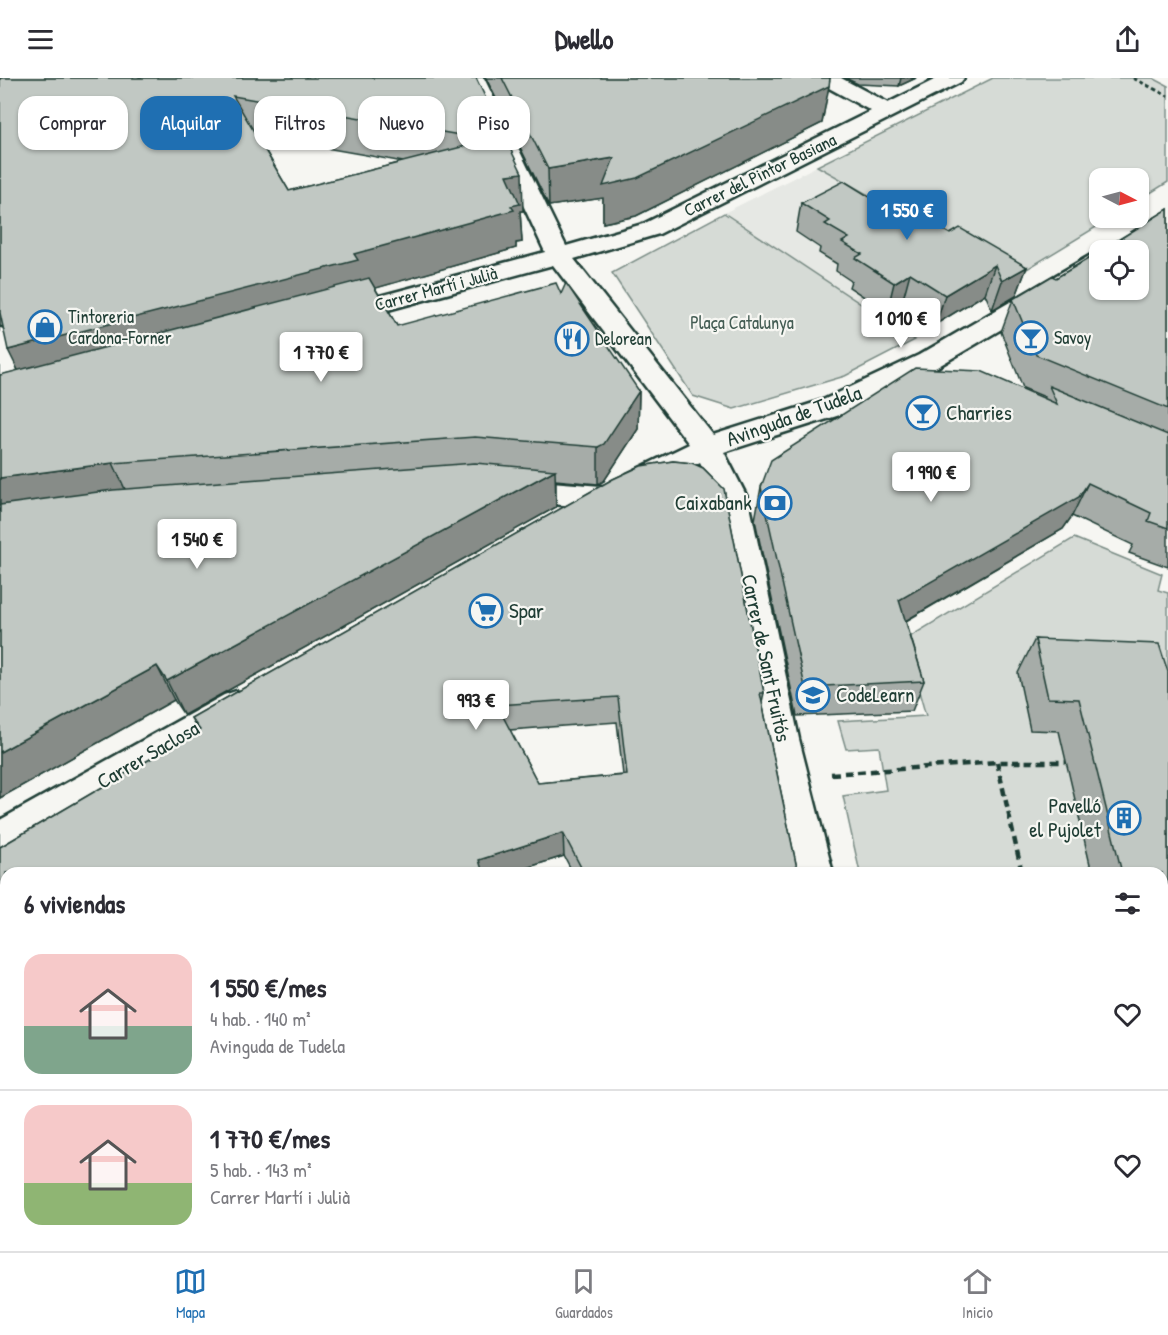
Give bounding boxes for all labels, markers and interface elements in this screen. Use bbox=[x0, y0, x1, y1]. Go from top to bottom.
text: Dwello bbox=[555, 21, 613, 57]
icon: menu bbox=[24, 23, 57, 56]
icon: share bbox=[1111, 23, 1144, 56]
chip: Comprar bbox=[18, 96, 128, 150]
chip: Alquilar bbox=[140, 96, 242, 150]
chip: Filtros bbox=[254, 96, 346, 150]
chip: Nuevo bbox=[358, 96, 445, 150]
chip: Piso bbox=[457, 96, 530, 150]
street label: Carrer del Pintor Basiana bbox=[679, 127, 840, 222]
north arrow bbox=[1089, 168, 1149, 228]
map controls bbox=[1089, 168, 1149, 300]
pin: 1 550 € bbox=[852, 190, 962, 241]
text: 1 550 € bbox=[881, 196, 933, 223]
button: locate bbox=[1089, 240, 1149, 300]
street label: Carrer Martí i Julià bbox=[372, 260, 500, 317]
pin: 1 010 € bbox=[846, 298, 956, 349]
place label: Tintoreria Cardona-Forner bbox=[68, 304, 172, 350]
text: 1 010 € bbox=[875, 304, 927, 331]
shop icon: Tintoreria Cardona-Forner bbox=[27, 309, 63, 345]
park label: Plaça Catalunya bbox=[690, 310, 794, 335]
bar icon: Savoy bbox=[1013, 320, 1049, 356]
restaurant icon: Delorean bbox=[554, 321, 590, 357]
place label: Savoy bbox=[1054, 325, 1092, 350]
place label: Delorean bbox=[595, 326, 652, 351]
pin: 1 770 € bbox=[266, 332, 376, 383]
text: 1 770 € bbox=[294, 338, 348, 365]
street label: Avinguda de Tudela bbox=[722, 378, 865, 453]
bar icon: Charries bbox=[905, 395, 941, 431]
place label: Charries bbox=[946, 398, 1012, 427]
pin: 1 990 € bbox=[876, 452, 986, 503]
text: 1 990 € bbox=[906, 458, 956, 485]
bank icon: Caixabank bbox=[757, 485, 793, 521]
place label: Caixabank bbox=[675, 488, 752, 517]
pin: 1 540 € bbox=[142, 519, 252, 570]
text: 1 540 € bbox=[172, 525, 223, 552]
street label: Carrer de Sant Fruitós bbox=[735, 571, 798, 744]
supermarket icon: Spar bbox=[468, 593, 504, 629]
place label: Spar bbox=[509, 596, 544, 625]
school or university icon: CodeLearn bbox=[795, 677, 831, 713]
pin: 993 € bbox=[434, 680, 518, 731]
place label: CodeLearn bbox=[836, 680, 915, 709]
text: 993 € bbox=[457, 686, 495, 713]
street label: Carrer Saclosa bbox=[91, 714, 204, 796]
place label: Pavelló el Pujolet bbox=[1029, 791, 1102, 844]
building icon: Pavelló el Pujolet bbox=[1106, 800, 1142, 836]
text: 6 viviendas bbox=[24, 886, 125, 921]
icon: filters bbox=[1111, 887, 1144, 920]
text: 1 550 €/mes bbox=[210, 970, 327, 1005]
icon: home bbox=[72, 978, 144, 1050]
icon: heart bbox=[1111, 998, 1144, 1031]
text: 4 hab. · 140 m² bbox=[210, 1005, 311, 1032]
text: Avinguda de Tudela bbox=[210, 1032, 345, 1059]
text: 1 770 €/mes bbox=[210, 1121, 330, 1156]
icon: home bbox=[72, 1129, 144, 1201]
icon: heart bbox=[1111, 1149, 1144, 1182]
text: 5 hab. · 143 m² bbox=[210, 1156, 312, 1183]
text: Carrer Martí i Julià bbox=[210, 1183, 350, 1210]
tab: Mapa bbox=[174, 1265, 207, 1323]
tab: Guardados bbox=[555, 1265, 613, 1323]
tab: Inicio bbox=[961, 1265, 994, 1323]

